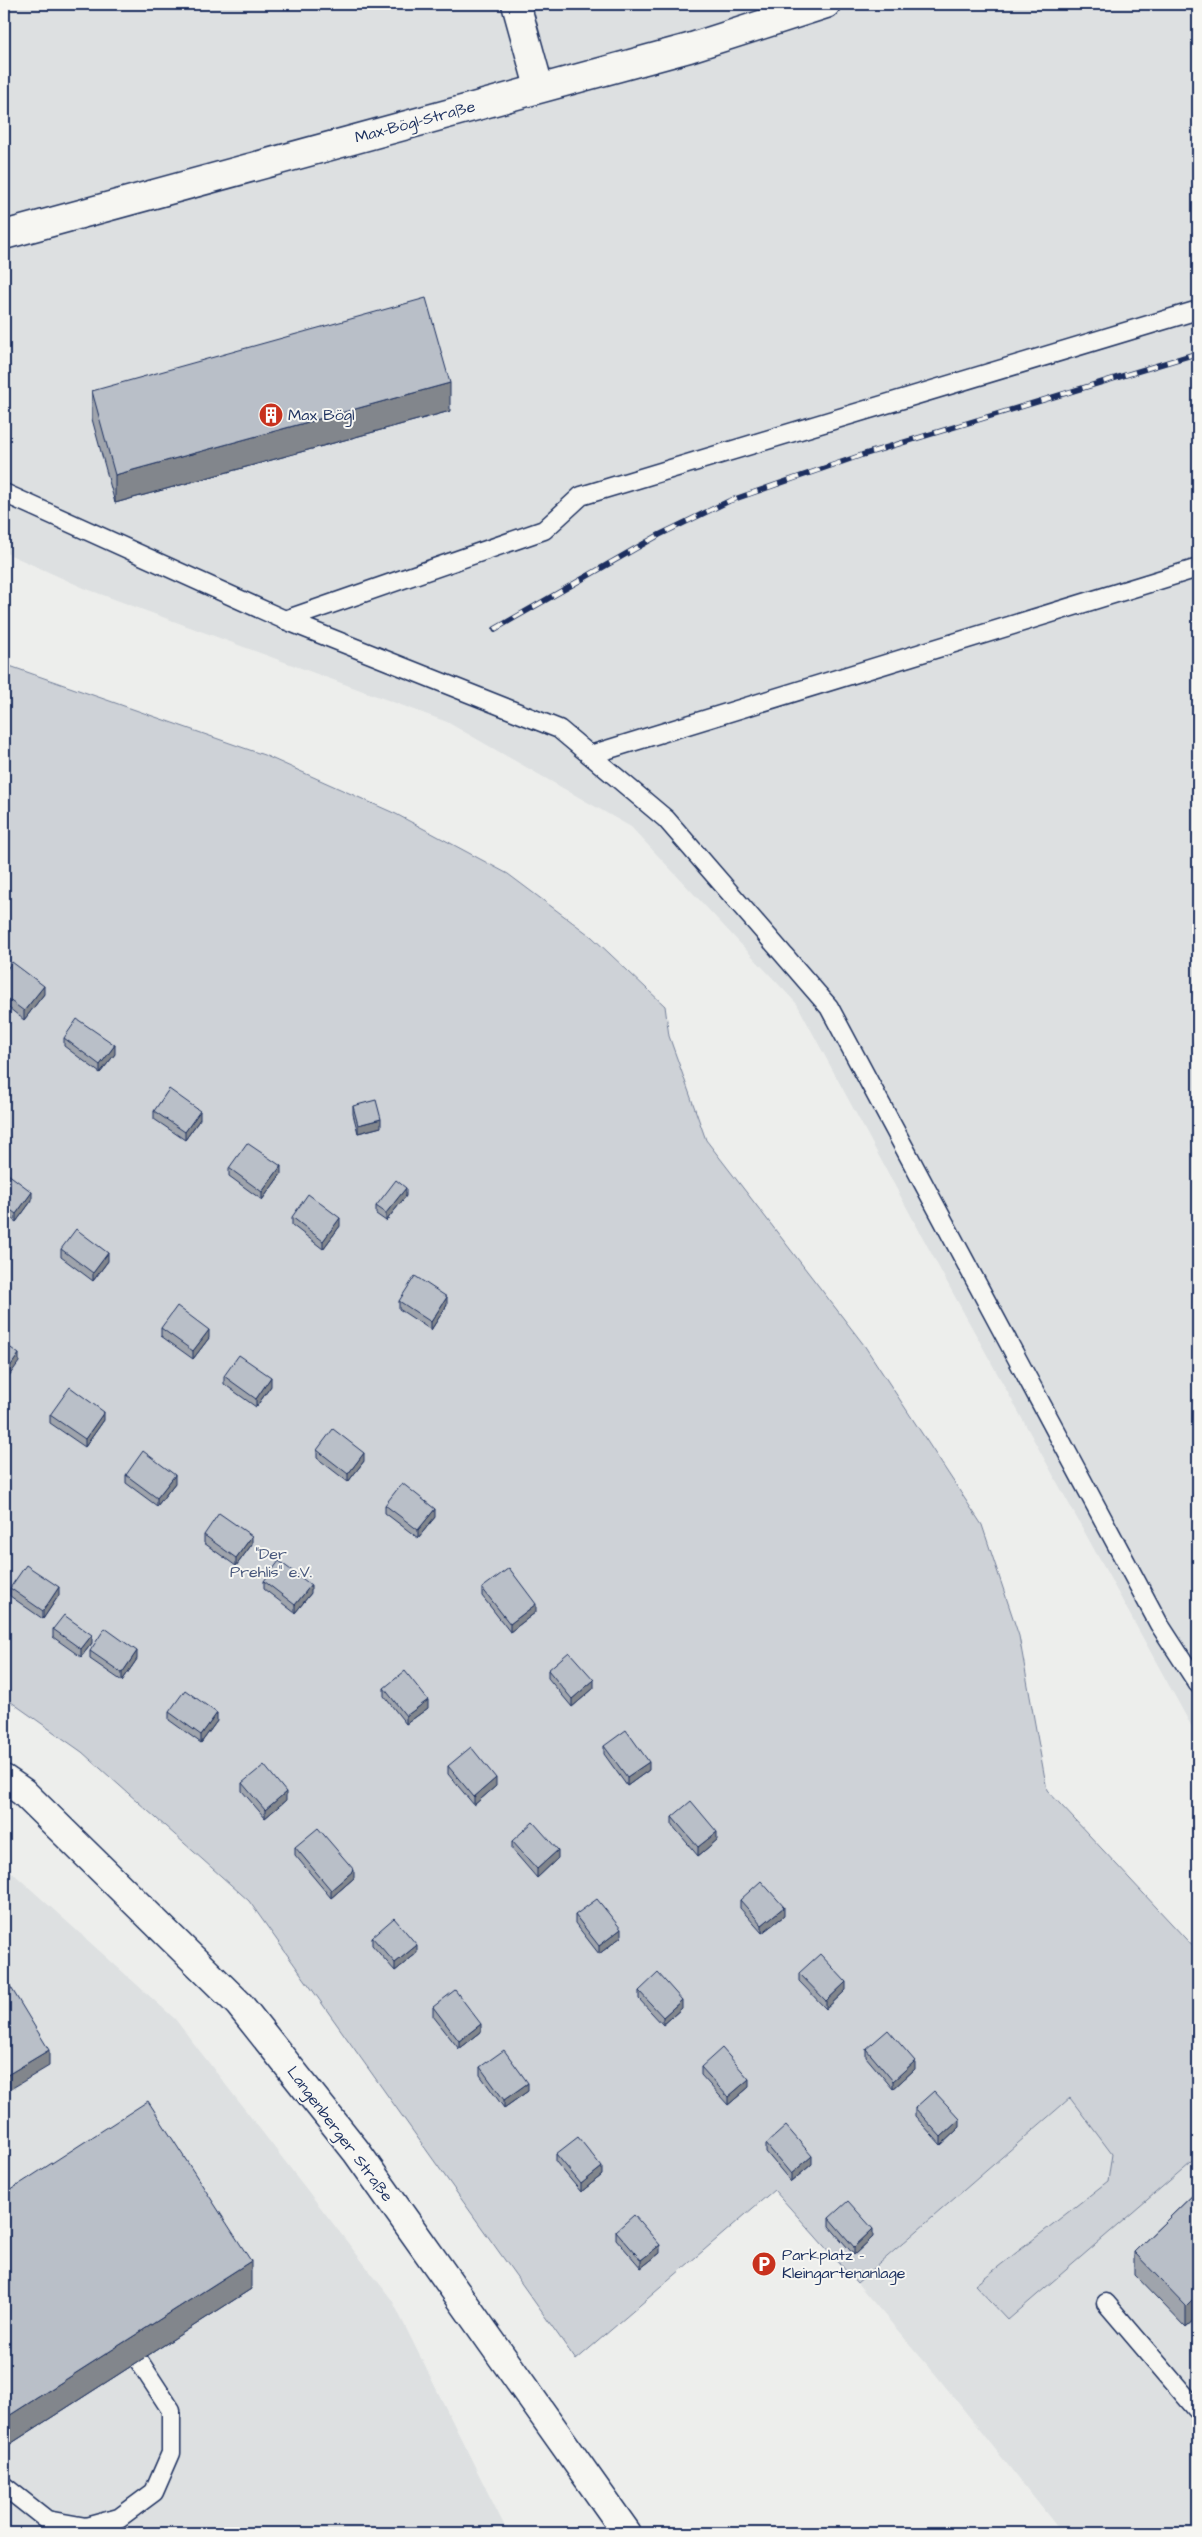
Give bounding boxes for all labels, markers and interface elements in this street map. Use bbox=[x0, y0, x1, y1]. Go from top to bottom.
street label: Max-Bögl-Straße bbox=[352, 95, 478, 150]
building icon: Max Bögl bbox=[258, 402, 284, 428]
place label: Max Bögl bbox=[288, 404, 354, 427]
park label: "Der Prehlis" e.V. bbox=[230, 1543, 312, 1583]
street label: Langenberger Straße bbox=[281, 2062, 398, 2207]
place label: Parkplatz - Kleingartenanlage bbox=[782, 2244, 906, 2285]
parking icon: Parkplatz - Kleingartenanlage bbox=[751, 2251, 777, 2277]

